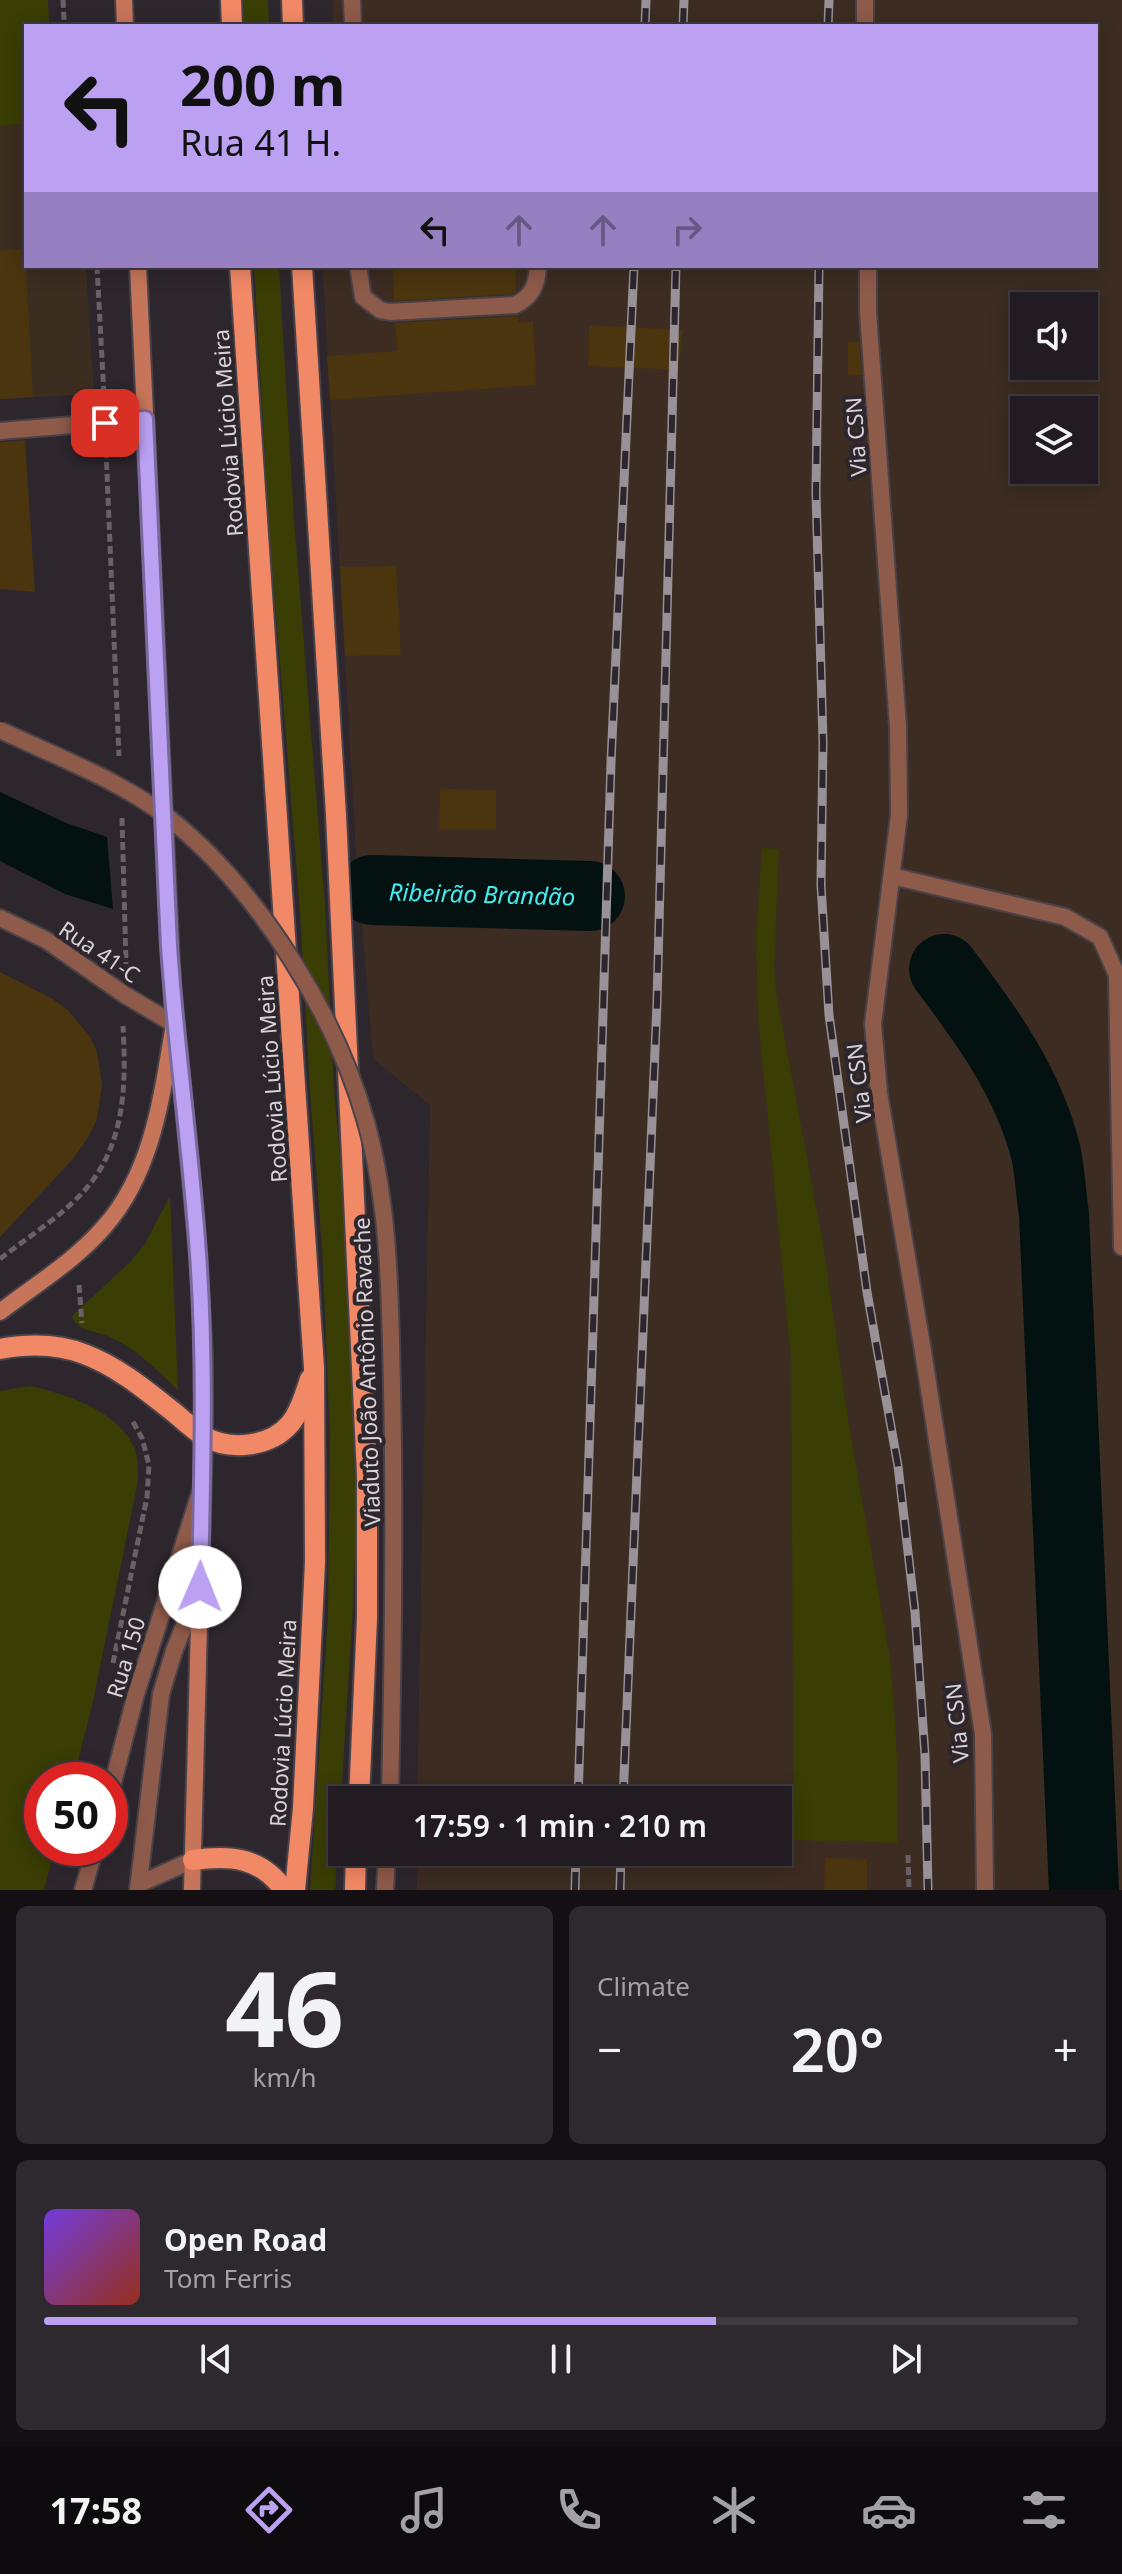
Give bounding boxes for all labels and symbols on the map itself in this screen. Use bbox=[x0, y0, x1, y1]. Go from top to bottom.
street label: Rodovia Lúcio Meira bbox=[205, 328, 249, 538]
pin bbox=[71, 389, 139, 457]
street label: Via CSN bbox=[837, 396, 873, 478]
water label: Ribeirão Brandão bbox=[388, 874, 576, 912]
street label: Rua 41-C bbox=[54, 913, 146, 989]
street label: Rodovia Lúcio Meira bbox=[249, 974, 293, 1184]
street label: Via CSN bbox=[838, 1042, 878, 1124]
street label: Viaduto João Antônio Ravache bbox=[346, 1217, 386, 1527]
position arrow bbox=[158, 1545, 242, 1629]
street label: Rua 150 bbox=[99, 1613, 151, 1701]
street label: Rodovia Lúcio Meira bbox=[262, 1618, 302, 1828]
street label: Via CSN bbox=[937, 1682, 975, 1764]
speed limit sign: 50 bbox=[24, 1762, 128, 1866]

